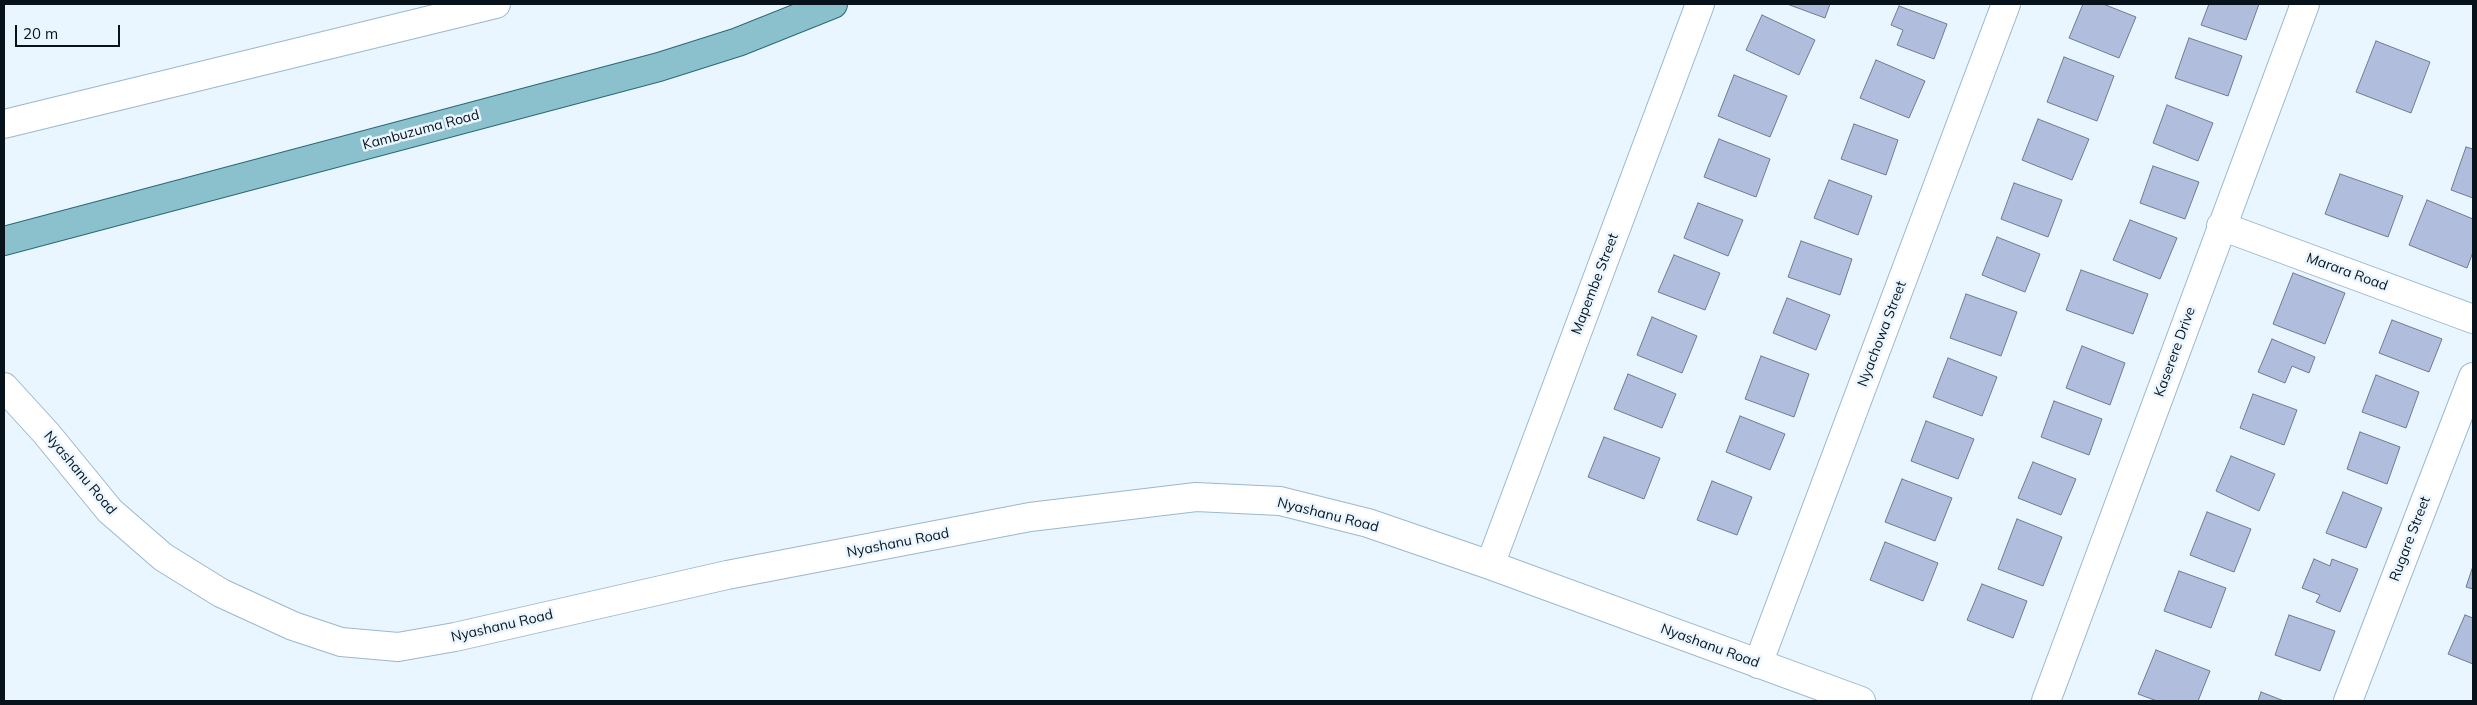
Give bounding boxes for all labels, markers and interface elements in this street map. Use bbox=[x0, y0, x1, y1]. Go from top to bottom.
scale bar bbox=[18, 15, 122, 47]
text: 20 m bbox=[23, 24, 58, 43]
street label: Kambuzuma Road bbox=[361, 106, 481, 154]
street label: Mapembe Street bbox=[1568, 231, 1622, 337]
street label: Marara Road bbox=[2304, 250, 2390, 294]
street label: Nyachowa Street bbox=[1854, 279, 1910, 389]
street label: Kaserere Drive bbox=[2151, 305, 2199, 399]
street label: Nyashanu Road bbox=[40, 428, 120, 518]
street label: Nyashanu Road bbox=[1276, 494, 1380, 536]
street label: Rugare Street bbox=[2386, 494, 2434, 584]
street label: Nyashanu Road bbox=[845, 525, 951, 561]
street label: Nyashanu Road bbox=[449, 606, 555, 646]
street label: Nyashanu Road bbox=[1658, 620, 1762, 672]

